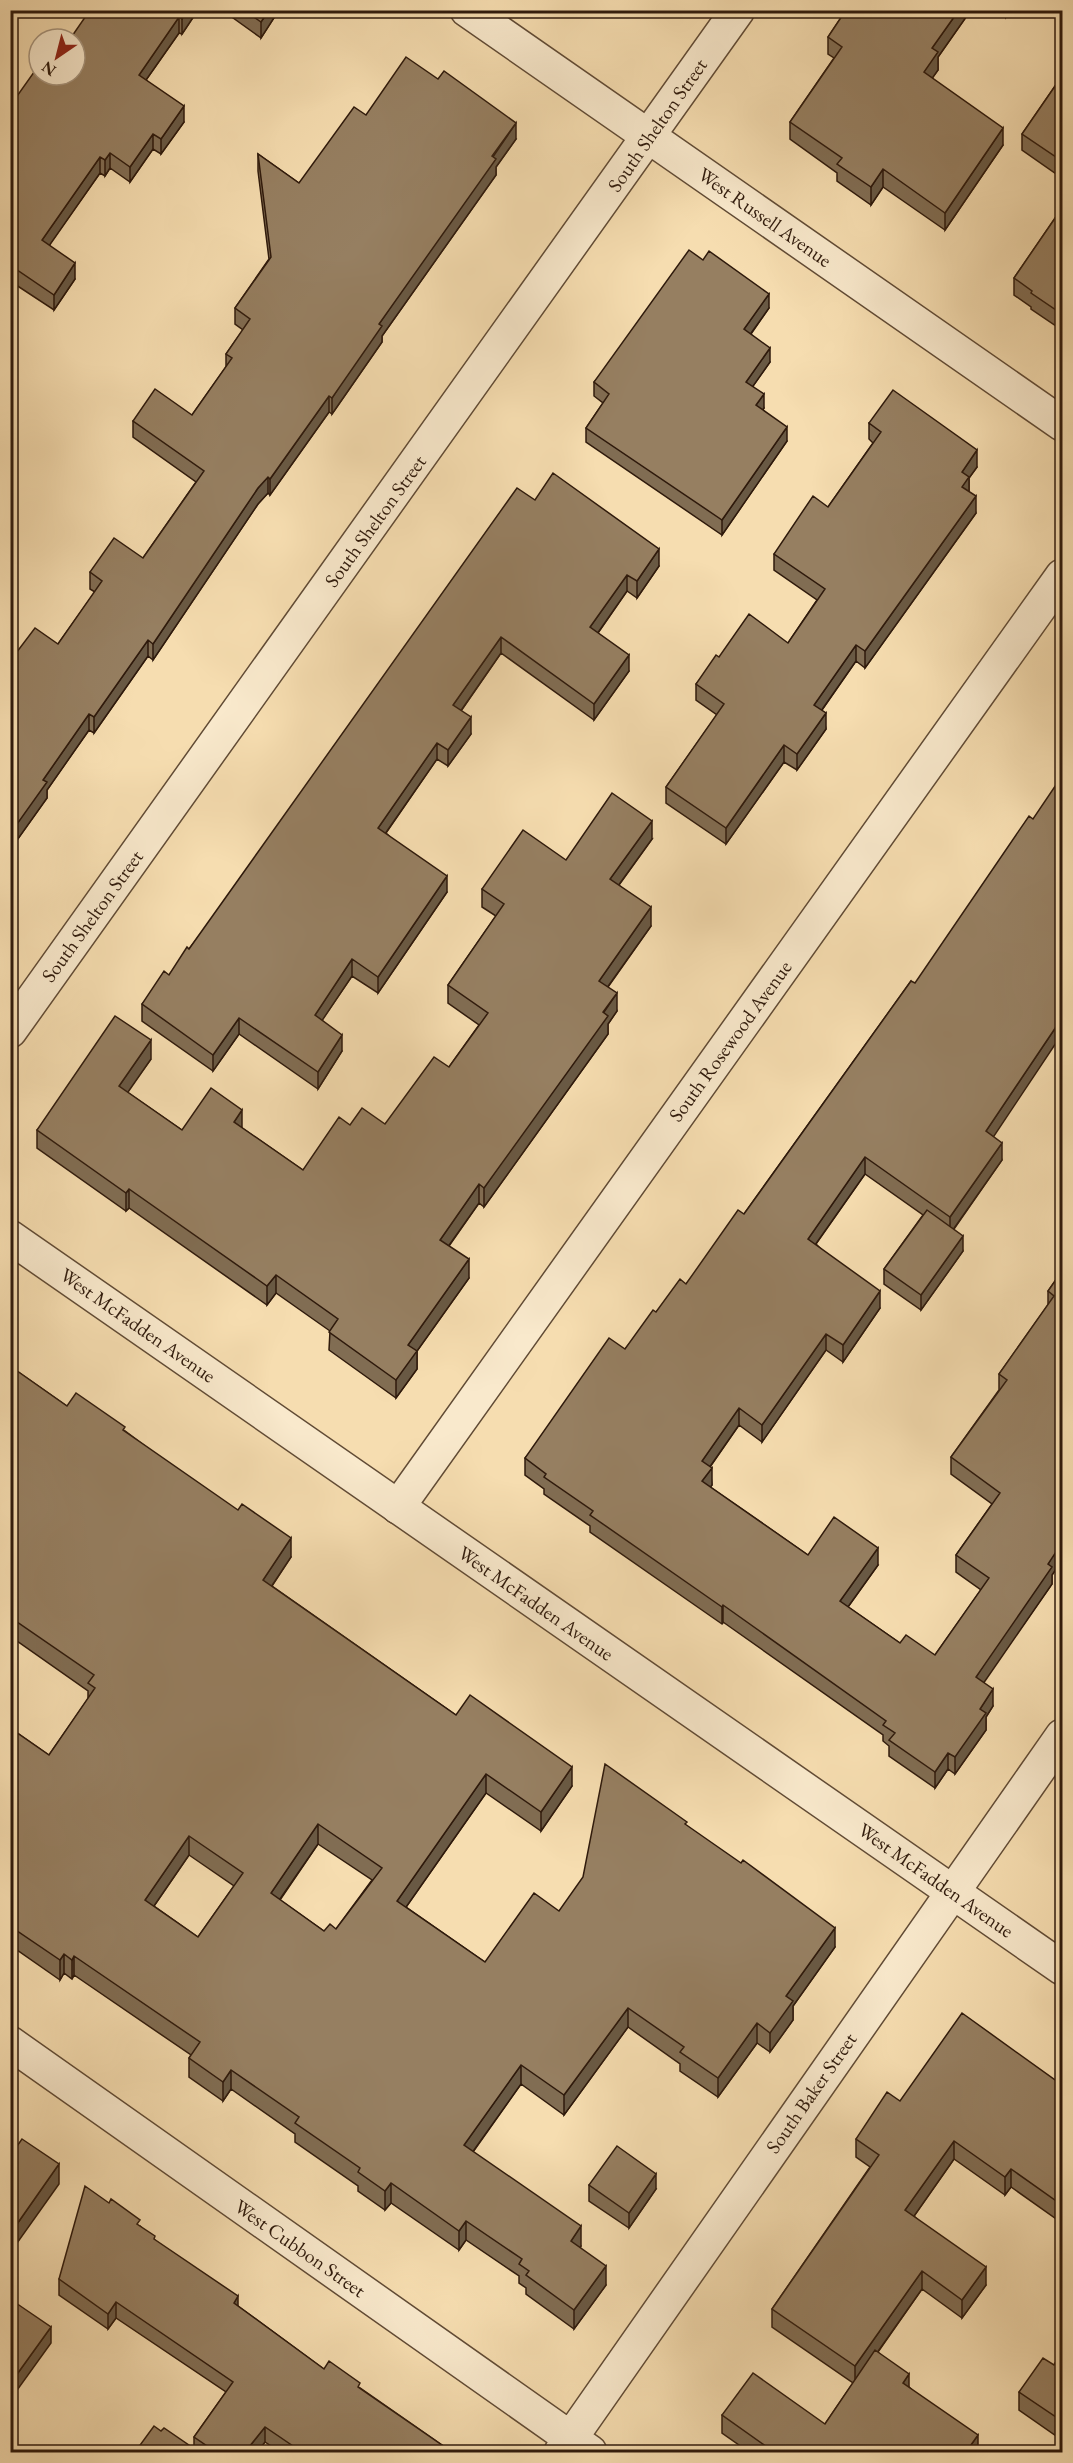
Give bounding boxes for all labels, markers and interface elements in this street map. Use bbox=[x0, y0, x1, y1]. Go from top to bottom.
north arrow bbox=[27, 27, 87, 87]
street label: South Shelton Street bbox=[601, 53, 713, 197]
text: N bbox=[37, 57, 60, 81]
street label: West Russell Avenue bbox=[693, 161, 837, 273]
street label: South Shelton Street bbox=[318, 449, 432, 592]
street label: South Shelton Street bbox=[35, 844, 149, 987]
street label: South Rosewood Avenue bbox=[663, 955, 797, 1127]
street label: West McFadden Avenue bbox=[55, 1262, 221, 1389]
street label: West McFadden Avenue bbox=[453, 1540, 619, 1667]
street label: West McFadden Avenue bbox=[853, 1817, 1019, 1944]
street label: South Baker Street bbox=[760, 2027, 863, 2159]
street label: West Cubbon Street bbox=[229, 2193, 371, 2303]

